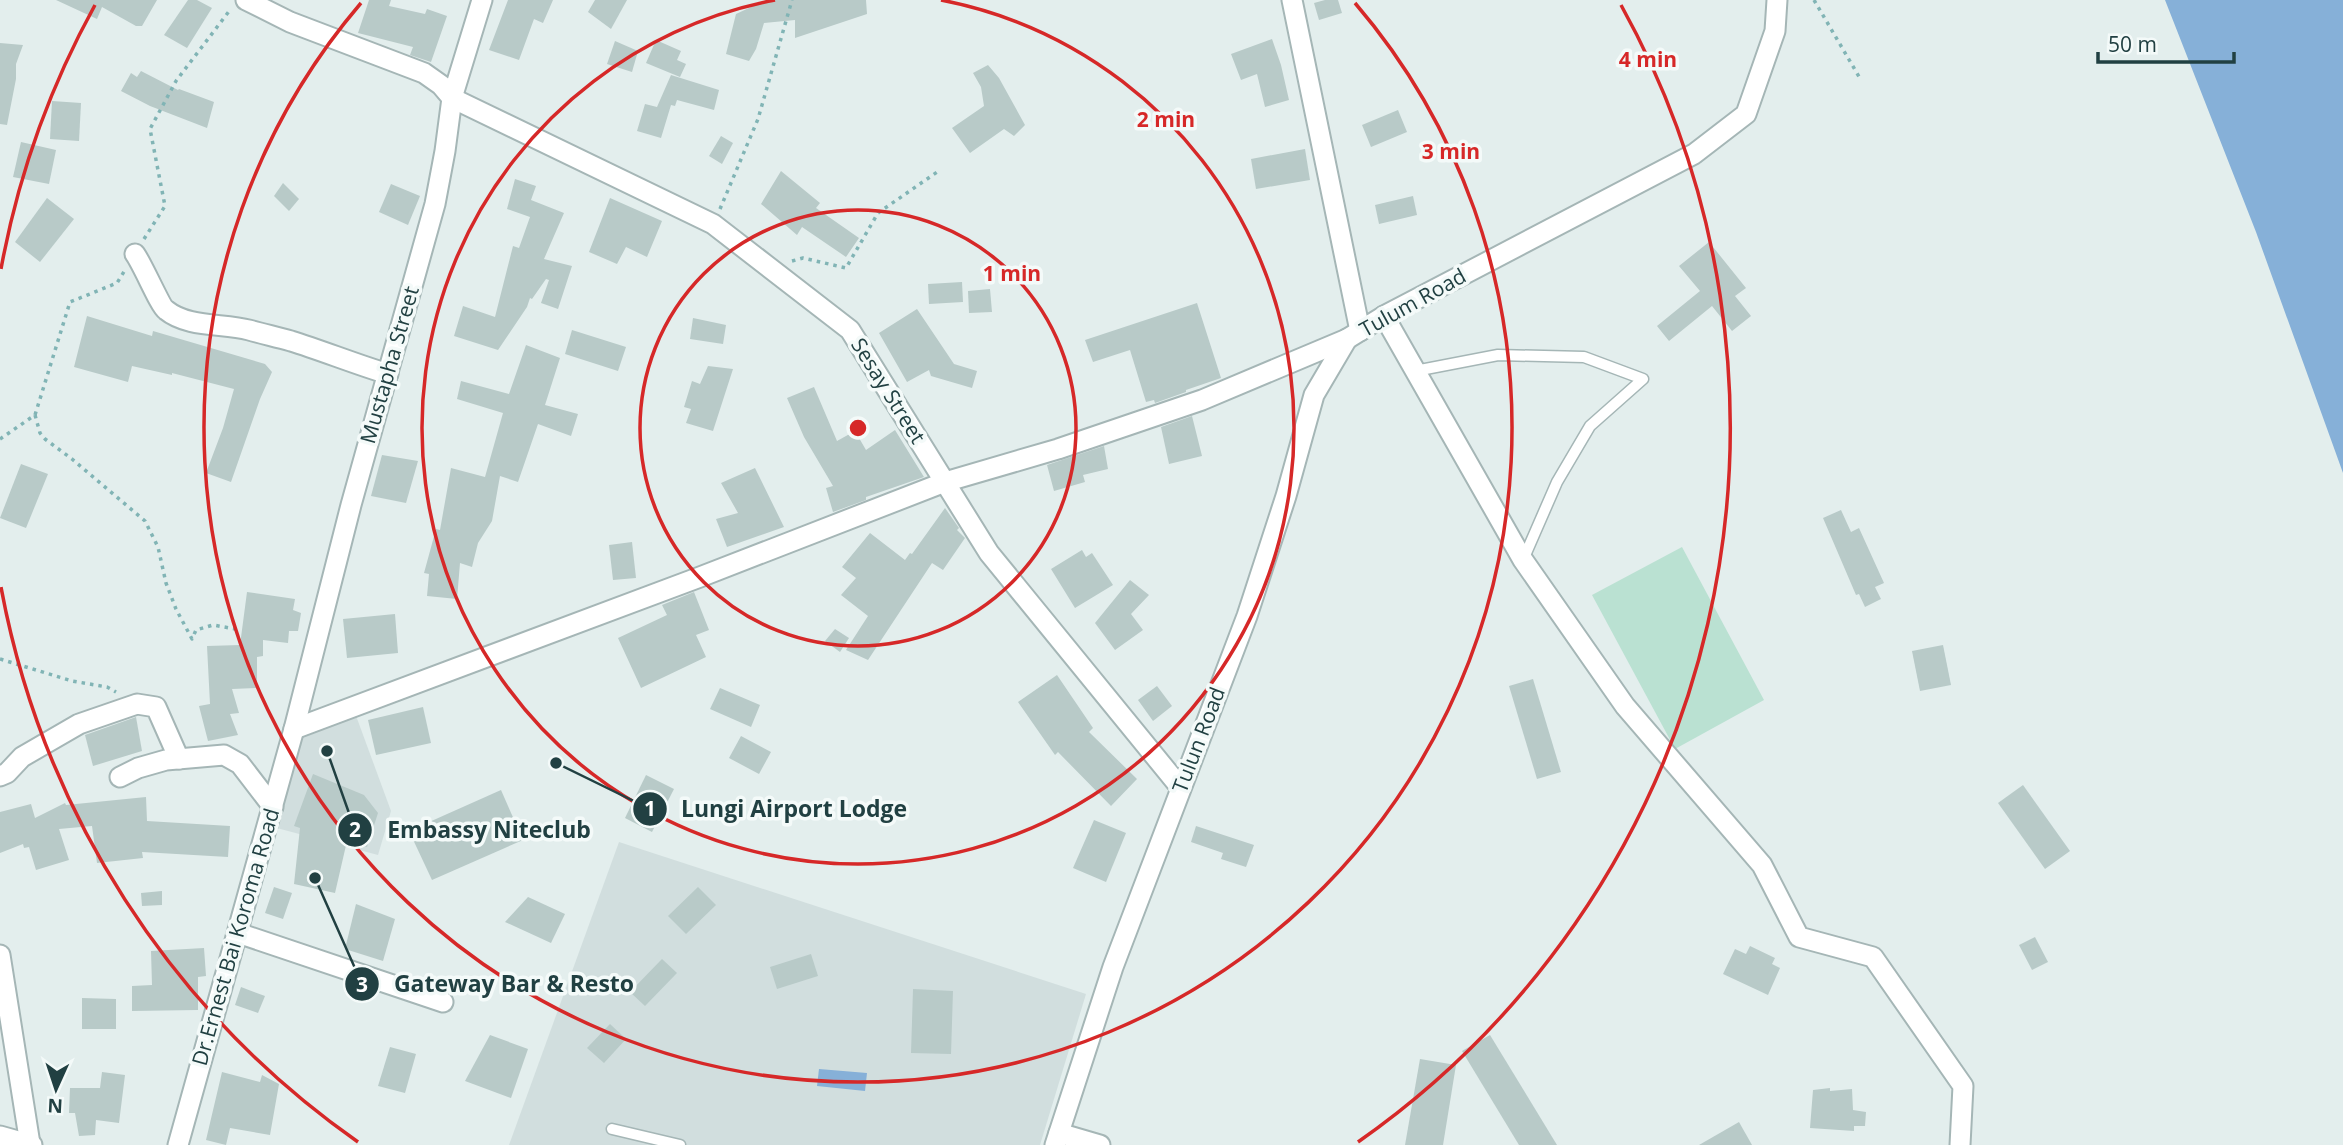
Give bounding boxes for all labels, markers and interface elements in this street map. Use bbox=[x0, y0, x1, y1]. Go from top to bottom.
scale bar bbox=[2098, 21, 2234, 65]
text: 50 m bbox=[2108, 30, 2157, 58]
text: 4 min bbox=[1619, 45, 1677, 73]
text: 2 min bbox=[1137, 105, 1195, 133]
text: 3 min bbox=[1422, 137, 1480, 165]
text: 1 min bbox=[983, 259, 1041, 287]
street label: Tulum Road bbox=[1354, 261, 1471, 343]
street label: Mustapha Street bbox=[353, 283, 425, 447]
street label: Sesay Street bbox=[845, 332, 932, 449]
centre of rings bbox=[846, 416, 870, 440]
street label: Tulun Road bbox=[1165, 683, 1231, 797]
callout: Lungi Airport Lodge bbox=[632, 787, 921, 831]
text: Lungi Airport Lodge bbox=[681, 792, 907, 824]
text: 1 bbox=[644, 794, 656, 822]
street label: Dr.Ernest Bai Koroma Road bbox=[185, 805, 285, 1069]
callout: Embassy Niteclub bbox=[338, 808, 605, 852]
text: Embassy Niteclub bbox=[387, 813, 591, 845]
text: 2 bbox=[349, 815, 361, 843]
callout: Gateway Bar & Resto bbox=[345, 962, 648, 1006]
text: Gateway Bar & Resto bbox=[394, 967, 634, 999]
text: 3 bbox=[356, 970, 368, 998]
north arrow bbox=[21, 1054, 91, 1124]
text: N bbox=[47, 1093, 64, 1119]

